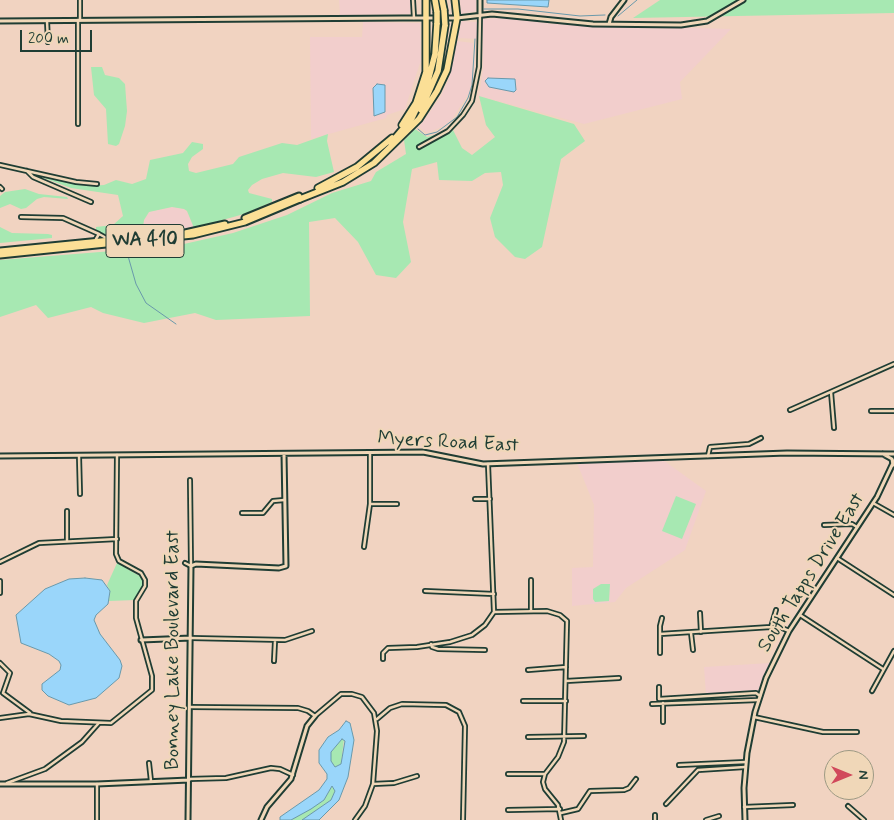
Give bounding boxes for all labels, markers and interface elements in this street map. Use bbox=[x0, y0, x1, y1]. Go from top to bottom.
scale bar bbox=[22, 20, 95, 52]
text: 200 m bbox=[28, 29, 69, 49]
road number: WA 410 bbox=[106, 225, 184, 258]
street label: Myers Road East bbox=[377, 427, 519, 459]
street label: South Tapps Drive East bbox=[753, 489, 871, 657]
street label: Bonney Lake Boulevard East bbox=[162, 530, 186, 770]
north arrow bbox=[824, 750, 874, 800]
text: N bbox=[854, 770, 872, 780]

